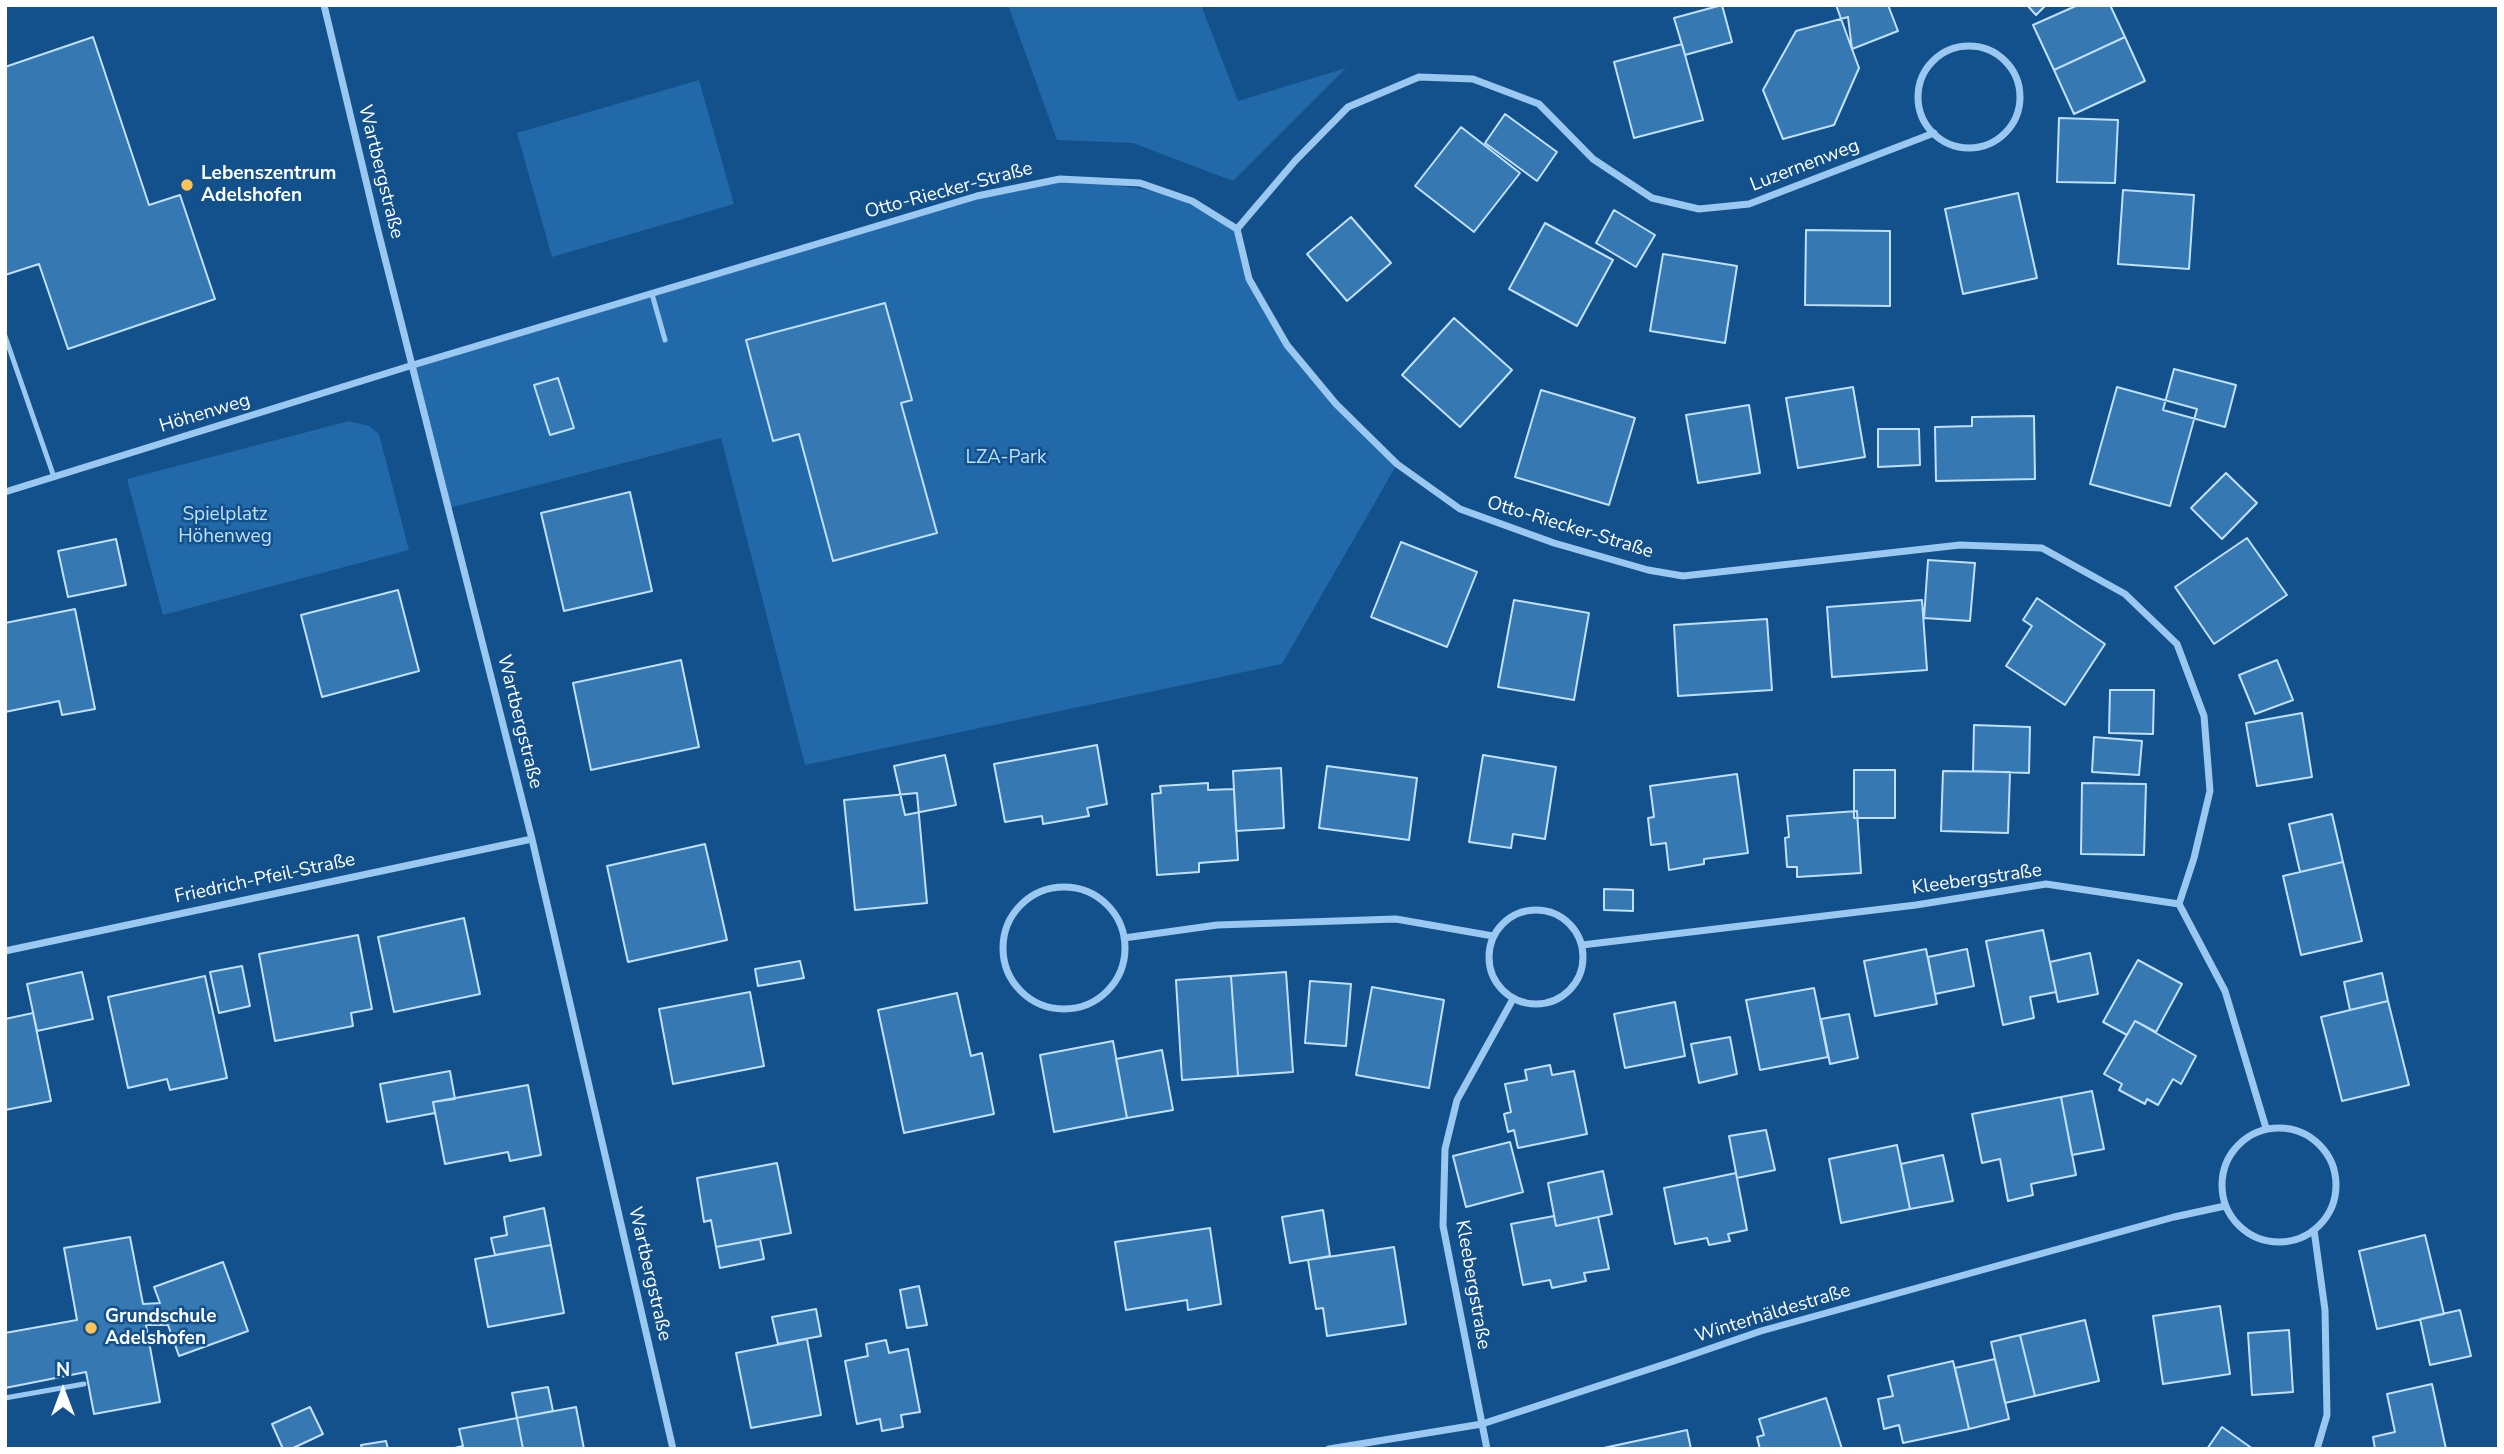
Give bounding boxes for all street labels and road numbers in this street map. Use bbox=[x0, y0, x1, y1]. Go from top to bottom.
street label: Wartbergstraße bbox=[352, 103, 408, 241]
street label: Luzernenweg bbox=[1747, 135, 1863, 197]
street label: Otto-Riecker-Straße bbox=[863, 158, 1035, 224]
street label: Höhenweg bbox=[157, 389, 253, 439]
street label: Otto-Riecker-Straße bbox=[1484, 492, 1656, 564]
street label: Wartbergstraße bbox=[491, 653, 547, 791]
street label: Friedrich-Pfeil-Straße bbox=[173, 849, 357, 909]
street label: Kleebergstraße bbox=[1911, 860, 2043, 900]
street label: Wartbergstraße bbox=[622, 1205, 676, 1343]
street label: Kleebergstraße bbox=[1449, 1219, 1495, 1351]
street label: Winterhäldestraße bbox=[1692, 1280, 1854, 1348]

